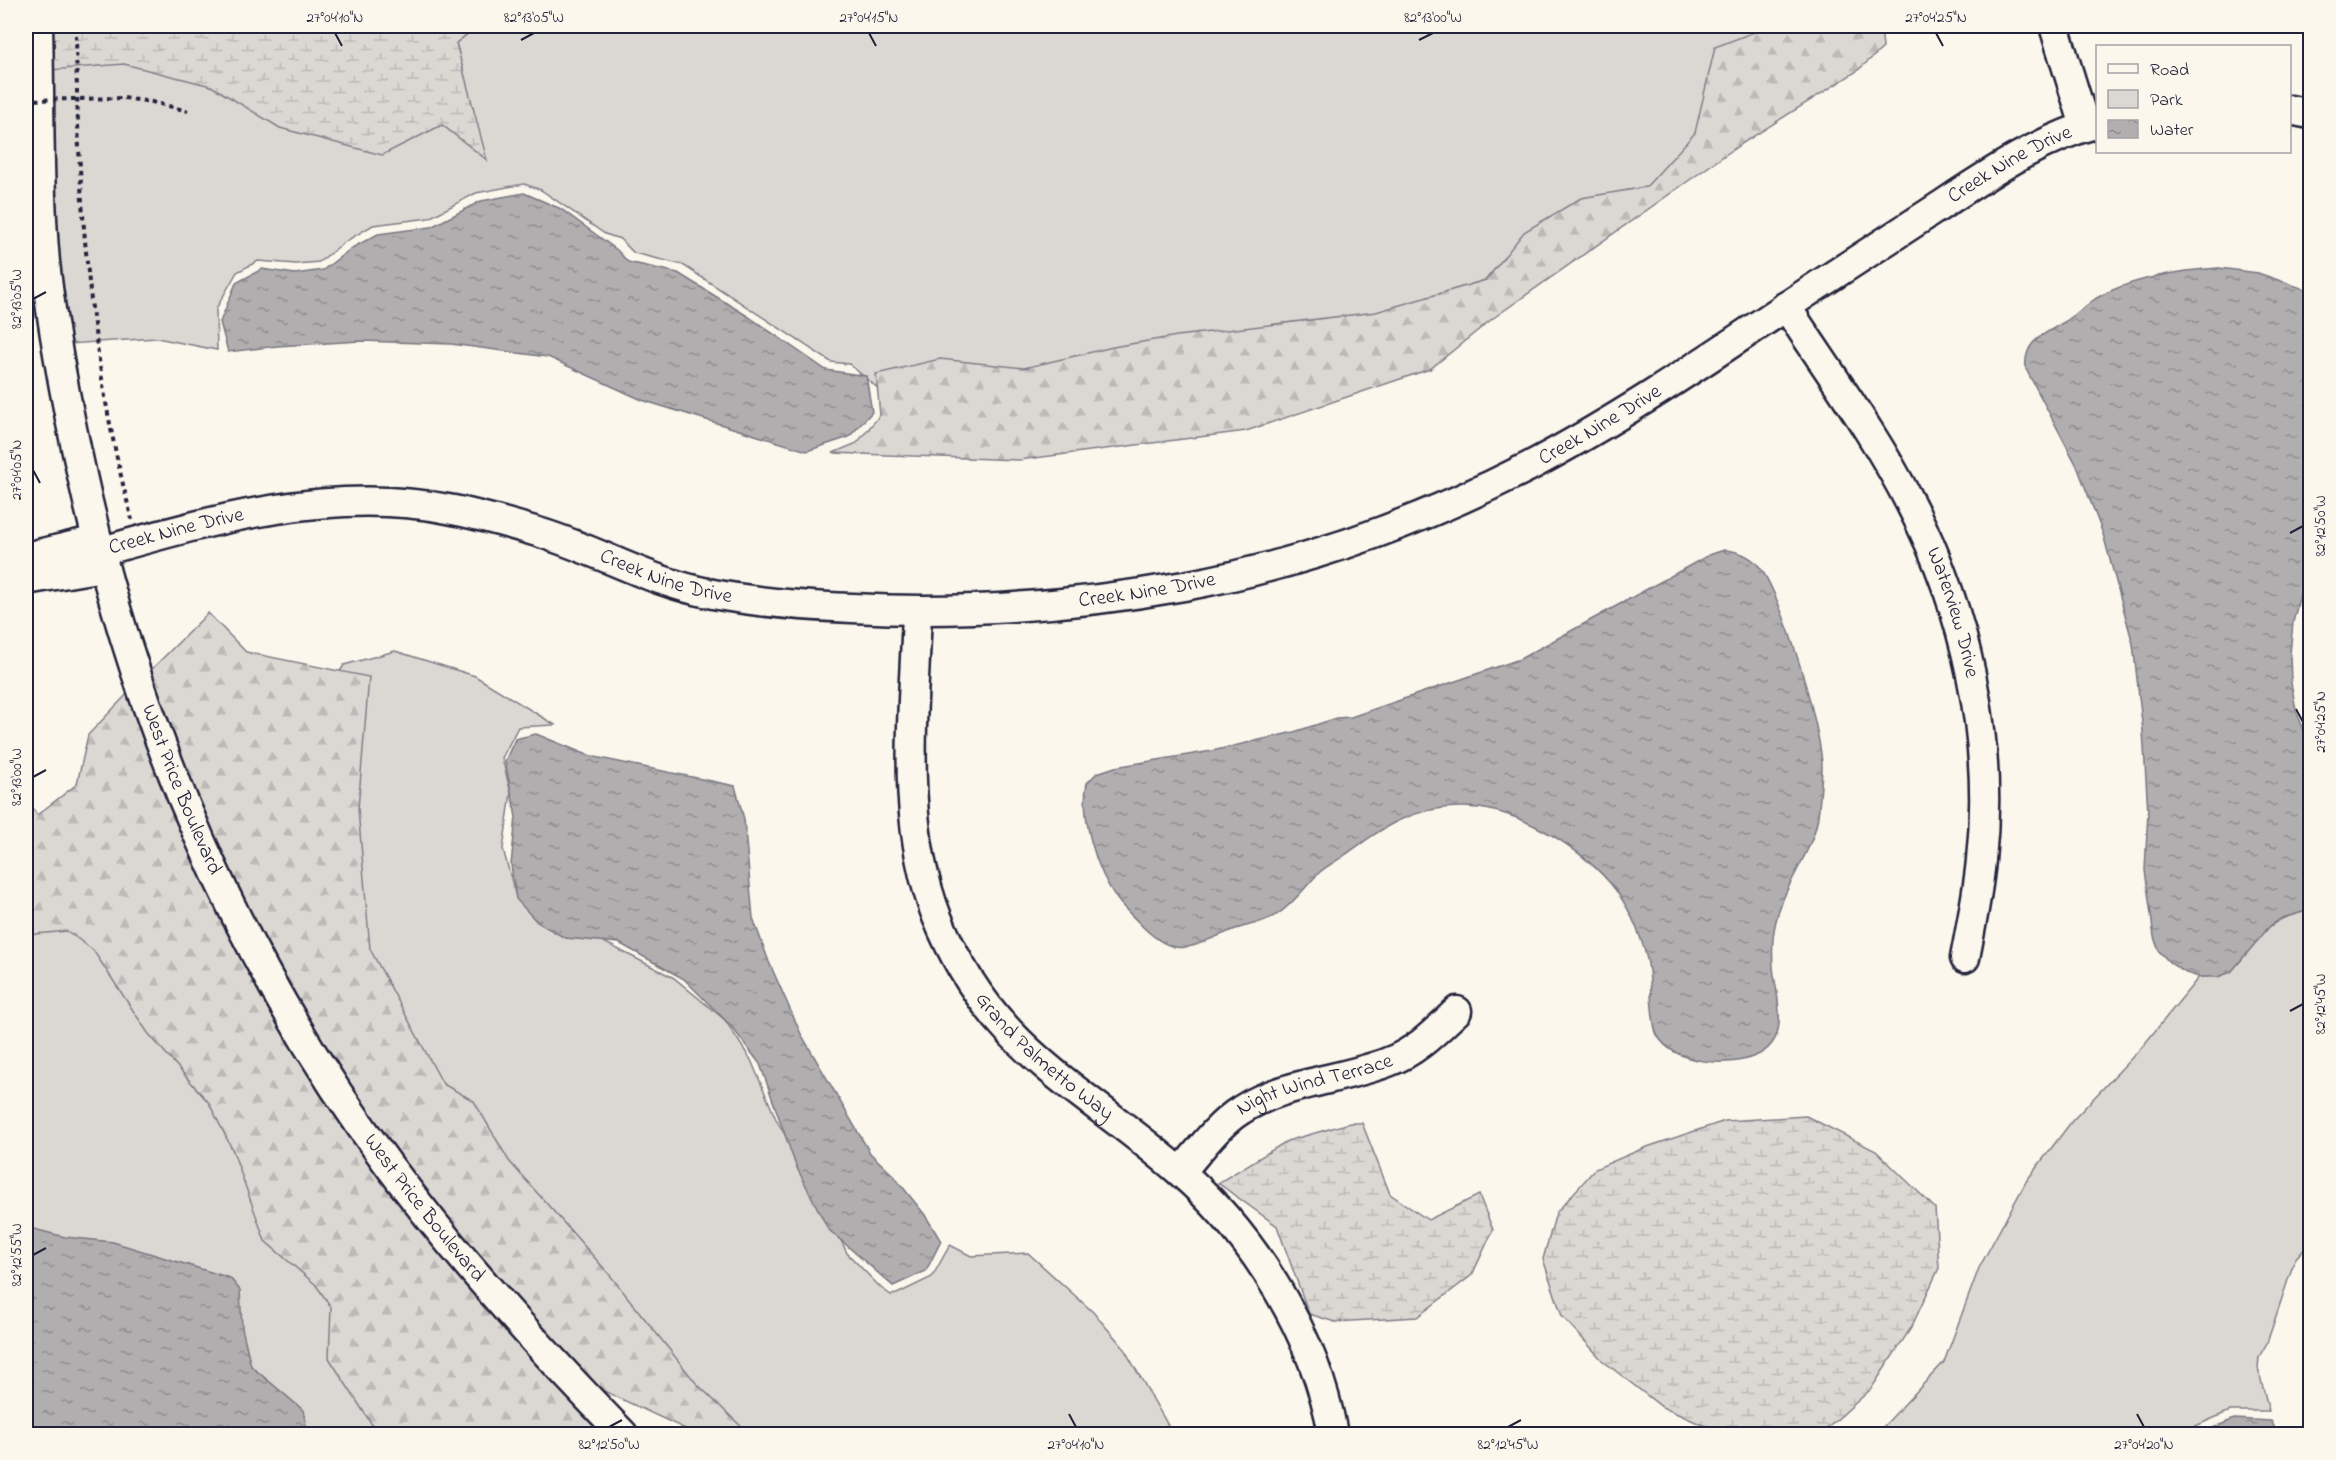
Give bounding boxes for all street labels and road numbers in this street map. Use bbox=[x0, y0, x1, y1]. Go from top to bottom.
street label: Creek Nine Drive bbox=[1942, 118, 2077, 212]
street label: Creek Nine Drive bbox=[1534, 377, 1668, 473]
street label: Creek Nine Drive bbox=[105, 500, 247, 563]
street label: Creek Nine Drive bbox=[595, 542, 735, 612]
street label: Waterview Drive bbox=[1918, 543, 1986, 681]
street label: Creek Nine Drive bbox=[1077, 565, 1219, 616]
street label: West Price Boulevard bbox=[133, 701, 229, 880]
street label: Grand Palmetto Way bbox=[967, 986, 1120, 1130]
street label: Night Wind Terrace bbox=[1231, 1046, 1398, 1124]
street label: West Price Boulevard bbox=[356, 1128, 492, 1289]

